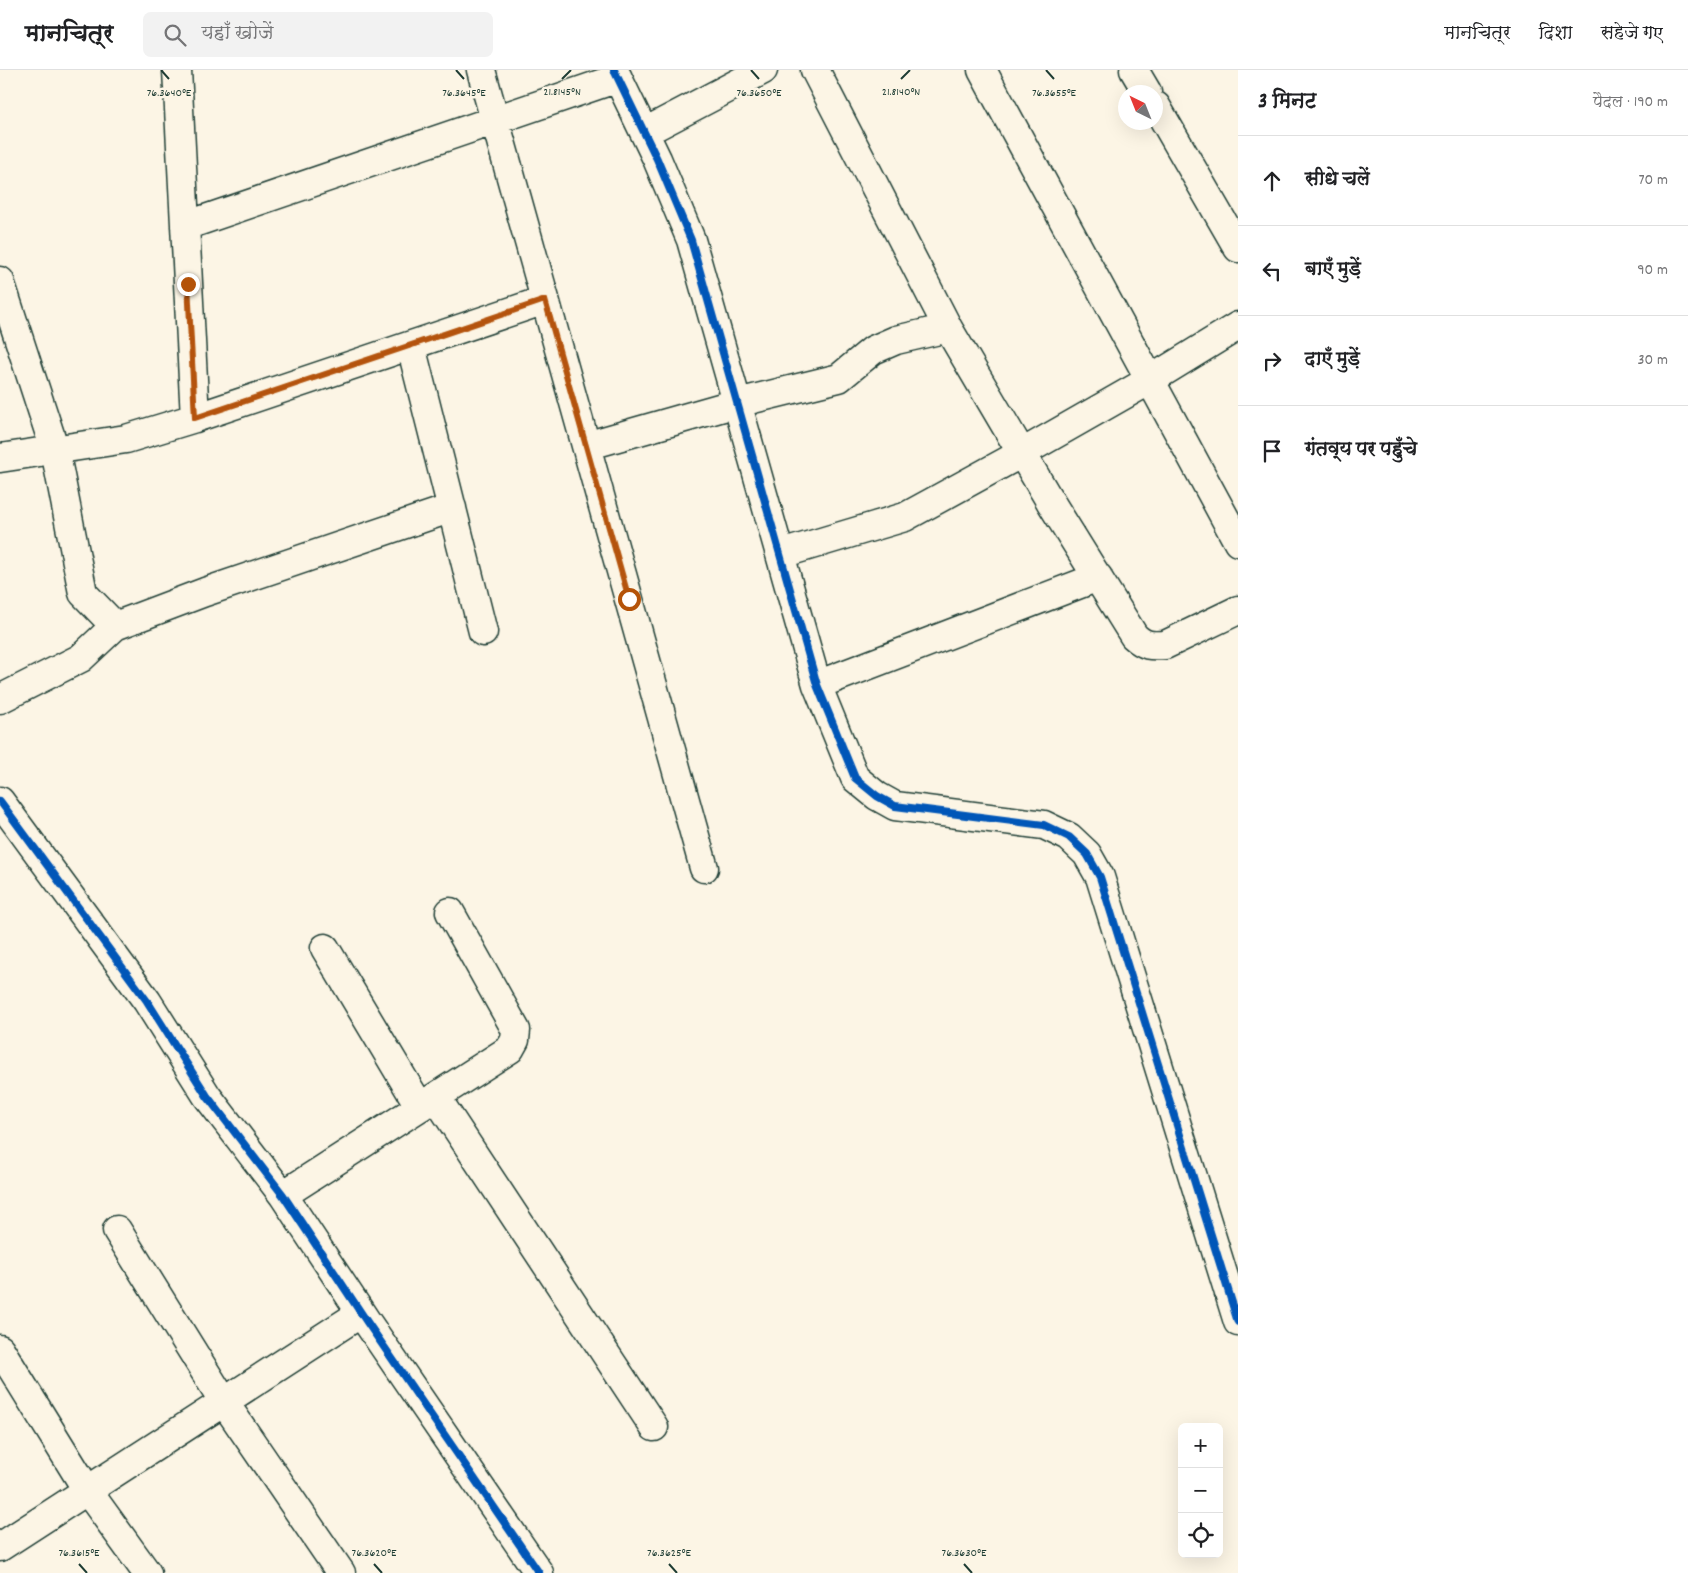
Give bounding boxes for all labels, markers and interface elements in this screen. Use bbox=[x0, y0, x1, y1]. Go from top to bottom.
search box bbox=[143, 12, 493, 57]
text: मानचित्र bbox=[25, 18, 113, 52]
icon: search bbox=[161, 21, 189, 49]
text: यहाँ खोजें bbox=[201, 21, 273, 48]
text: मानचित्र bbox=[1444, 22, 1511, 47]
text: दिशा bbox=[1539, 22, 1573, 47]
text: सहेजे गए bbox=[1601, 22, 1663, 47]
text: 21.8145°N bbox=[543, 84, 581, 101]
text: 21.8140°N bbox=[882, 84, 920, 101]
text: 76.3640°E bbox=[147, 85, 192, 102]
text: 76.3645°E bbox=[442, 85, 486, 102]
text: 76.3650°E bbox=[736, 85, 782, 102]
text: 76.3655°E bbox=[1032, 85, 1077, 102]
north arrow bbox=[1118, 85, 1163, 130]
text: 3 मिनट bbox=[1258, 88, 1316, 118]
text: पैदल · 190 m bbox=[1593, 91, 1668, 114]
icon: ahead bbox=[1258, 167, 1286, 195]
text: सीधे चलें bbox=[1305, 167, 1370, 194]
text: 70 m bbox=[1638, 169, 1668, 192]
icon: left bbox=[1258, 257, 1286, 285]
text: बाएँ मुड़ें bbox=[1305, 257, 1361, 284]
text: 90 m bbox=[1637, 259, 1668, 282]
route end bbox=[177, 273, 200, 296]
icon: right bbox=[1258, 347, 1286, 375]
text: दाएँ मुड़ें bbox=[1305, 347, 1360, 374]
text: 30 m bbox=[1638, 349, 1668, 372]
icon: arrive bbox=[1258, 437, 1286, 465]
text: गंतव्य पर पहुँचे bbox=[1305, 437, 1417, 464]
route start bbox=[618, 588, 641, 611]
map controls bbox=[1178, 1423, 1223, 1558]
button: + bbox=[1178, 1423, 1223, 1468]
button: − bbox=[1178, 1468, 1223, 1513]
button: locate bbox=[1178, 1513, 1223, 1558]
text: 76.3615°E bbox=[58, 1545, 100, 1562]
text: 76.3620°E bbox=[352, 1545, 397, 1562]
text: 76.3625°E bbox=[647, 1545, 691, 1562]
text: 76.3630°E bbox=[942, 1545, 987, 1562]

